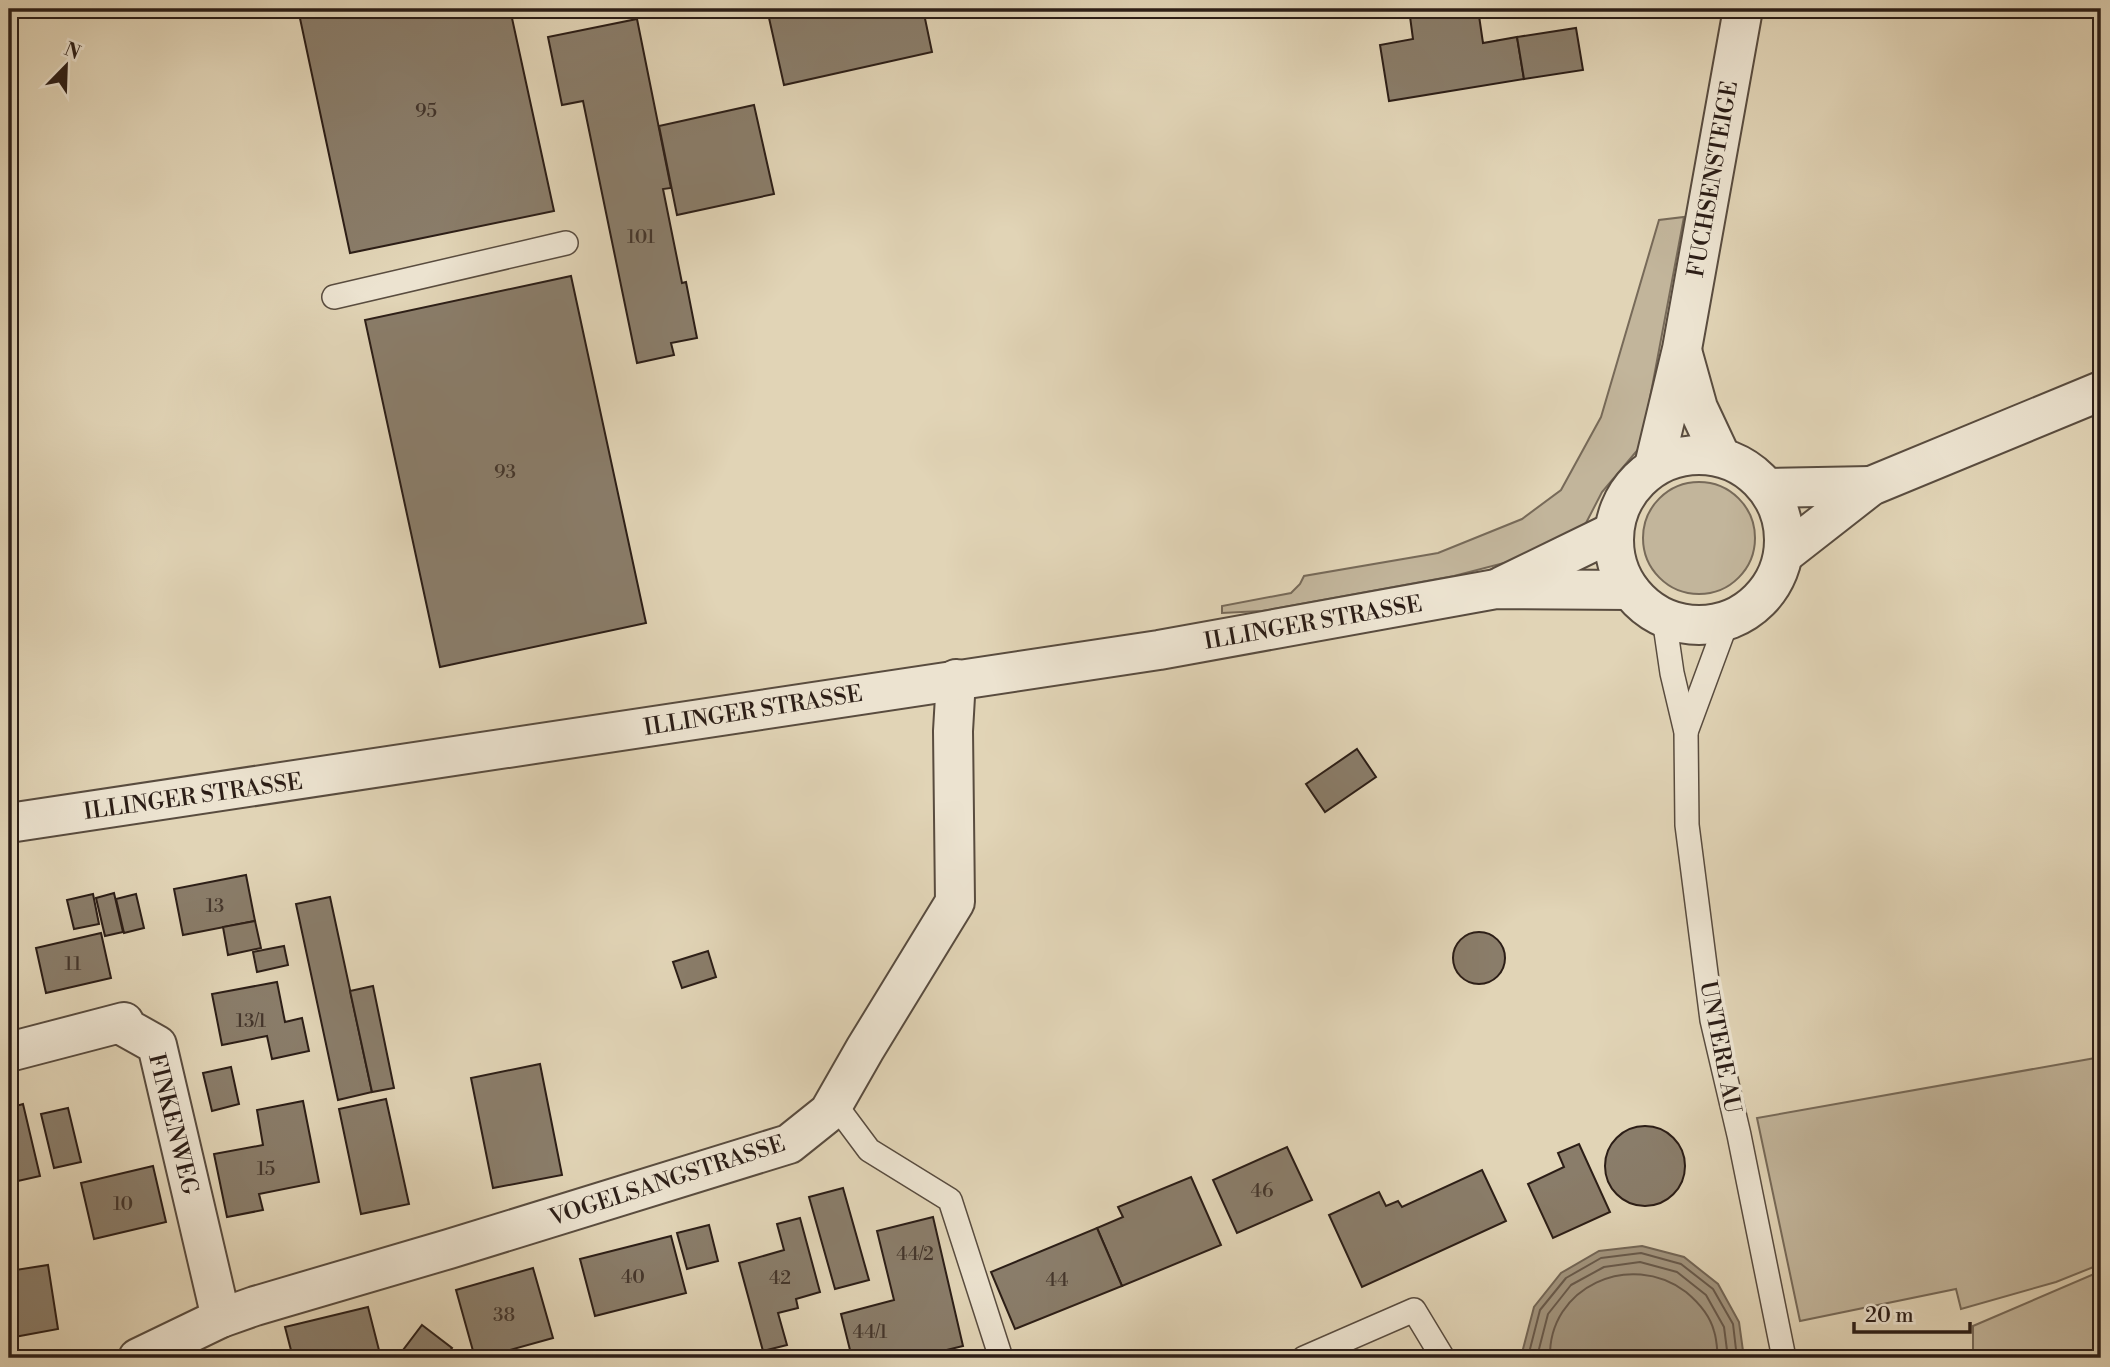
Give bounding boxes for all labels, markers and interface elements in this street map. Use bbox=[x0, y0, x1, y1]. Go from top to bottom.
north arrow bbox=[32, 32, 102, 102]
text: N bbox=[61, 37, 84, 65]
street label: FUCHSENSTEIGE bbox=[1682, 79, 1744, 280]
house number: 95 bbox=[415, 99, 437, 123]
house number: 101 bbox=[627, 225, 655, 249]
house number: 93 bbox=[494, 460, 516, 484]
street label: ILLINGER STRASSE bbox=[1202, 590, 1424, 656]
street label: ILLINGER STRASSE bbox=[642, 680, 865, 742]
street label: ILLINGER STRASSE bbox=[82, 768, 305, 826]
house number: 13 bbox=[206, 894, 224, 918]
house number: 11 bbox=[65, 952, 82, 976]
street label: UNTERE AU bbox=[1693, 979, 1747, 1116]
house number: 13/1 bbox=[236, 1009, 266, 1033]
street label: FINKENWEG bbox=[142, 1051, 204, 1198]
street label: VOGELSANGSTRASSE bbox=[545, 1130, 789, 1233]
house number: 15 bbox=[257, 1157, 275, 1181]
house number: 46 bbox=[1251, 1179, 1273, 1203]
house number: 10 bbox=[113, 1192, 133, 1216]
house number: 44/2 bbox=[896, 1242, 934, 1266]
house number: 40 bbox=[621, 1265, 645, 1289]
house number: 42 bbox=[769, 1266, 791, 1290]
house number: 44 bbox=[1046, 1268, 1069, 1292]
scale bar bbox=[1854, 1290, 1970, 1334]
house number: 38 bbox=[493, 1303, 515, 1327]
text: 20 m bbox=[1865, 1303, 1914, 1329]
house number: 44/1 bbox=[853, 1320, 887, 1344]

